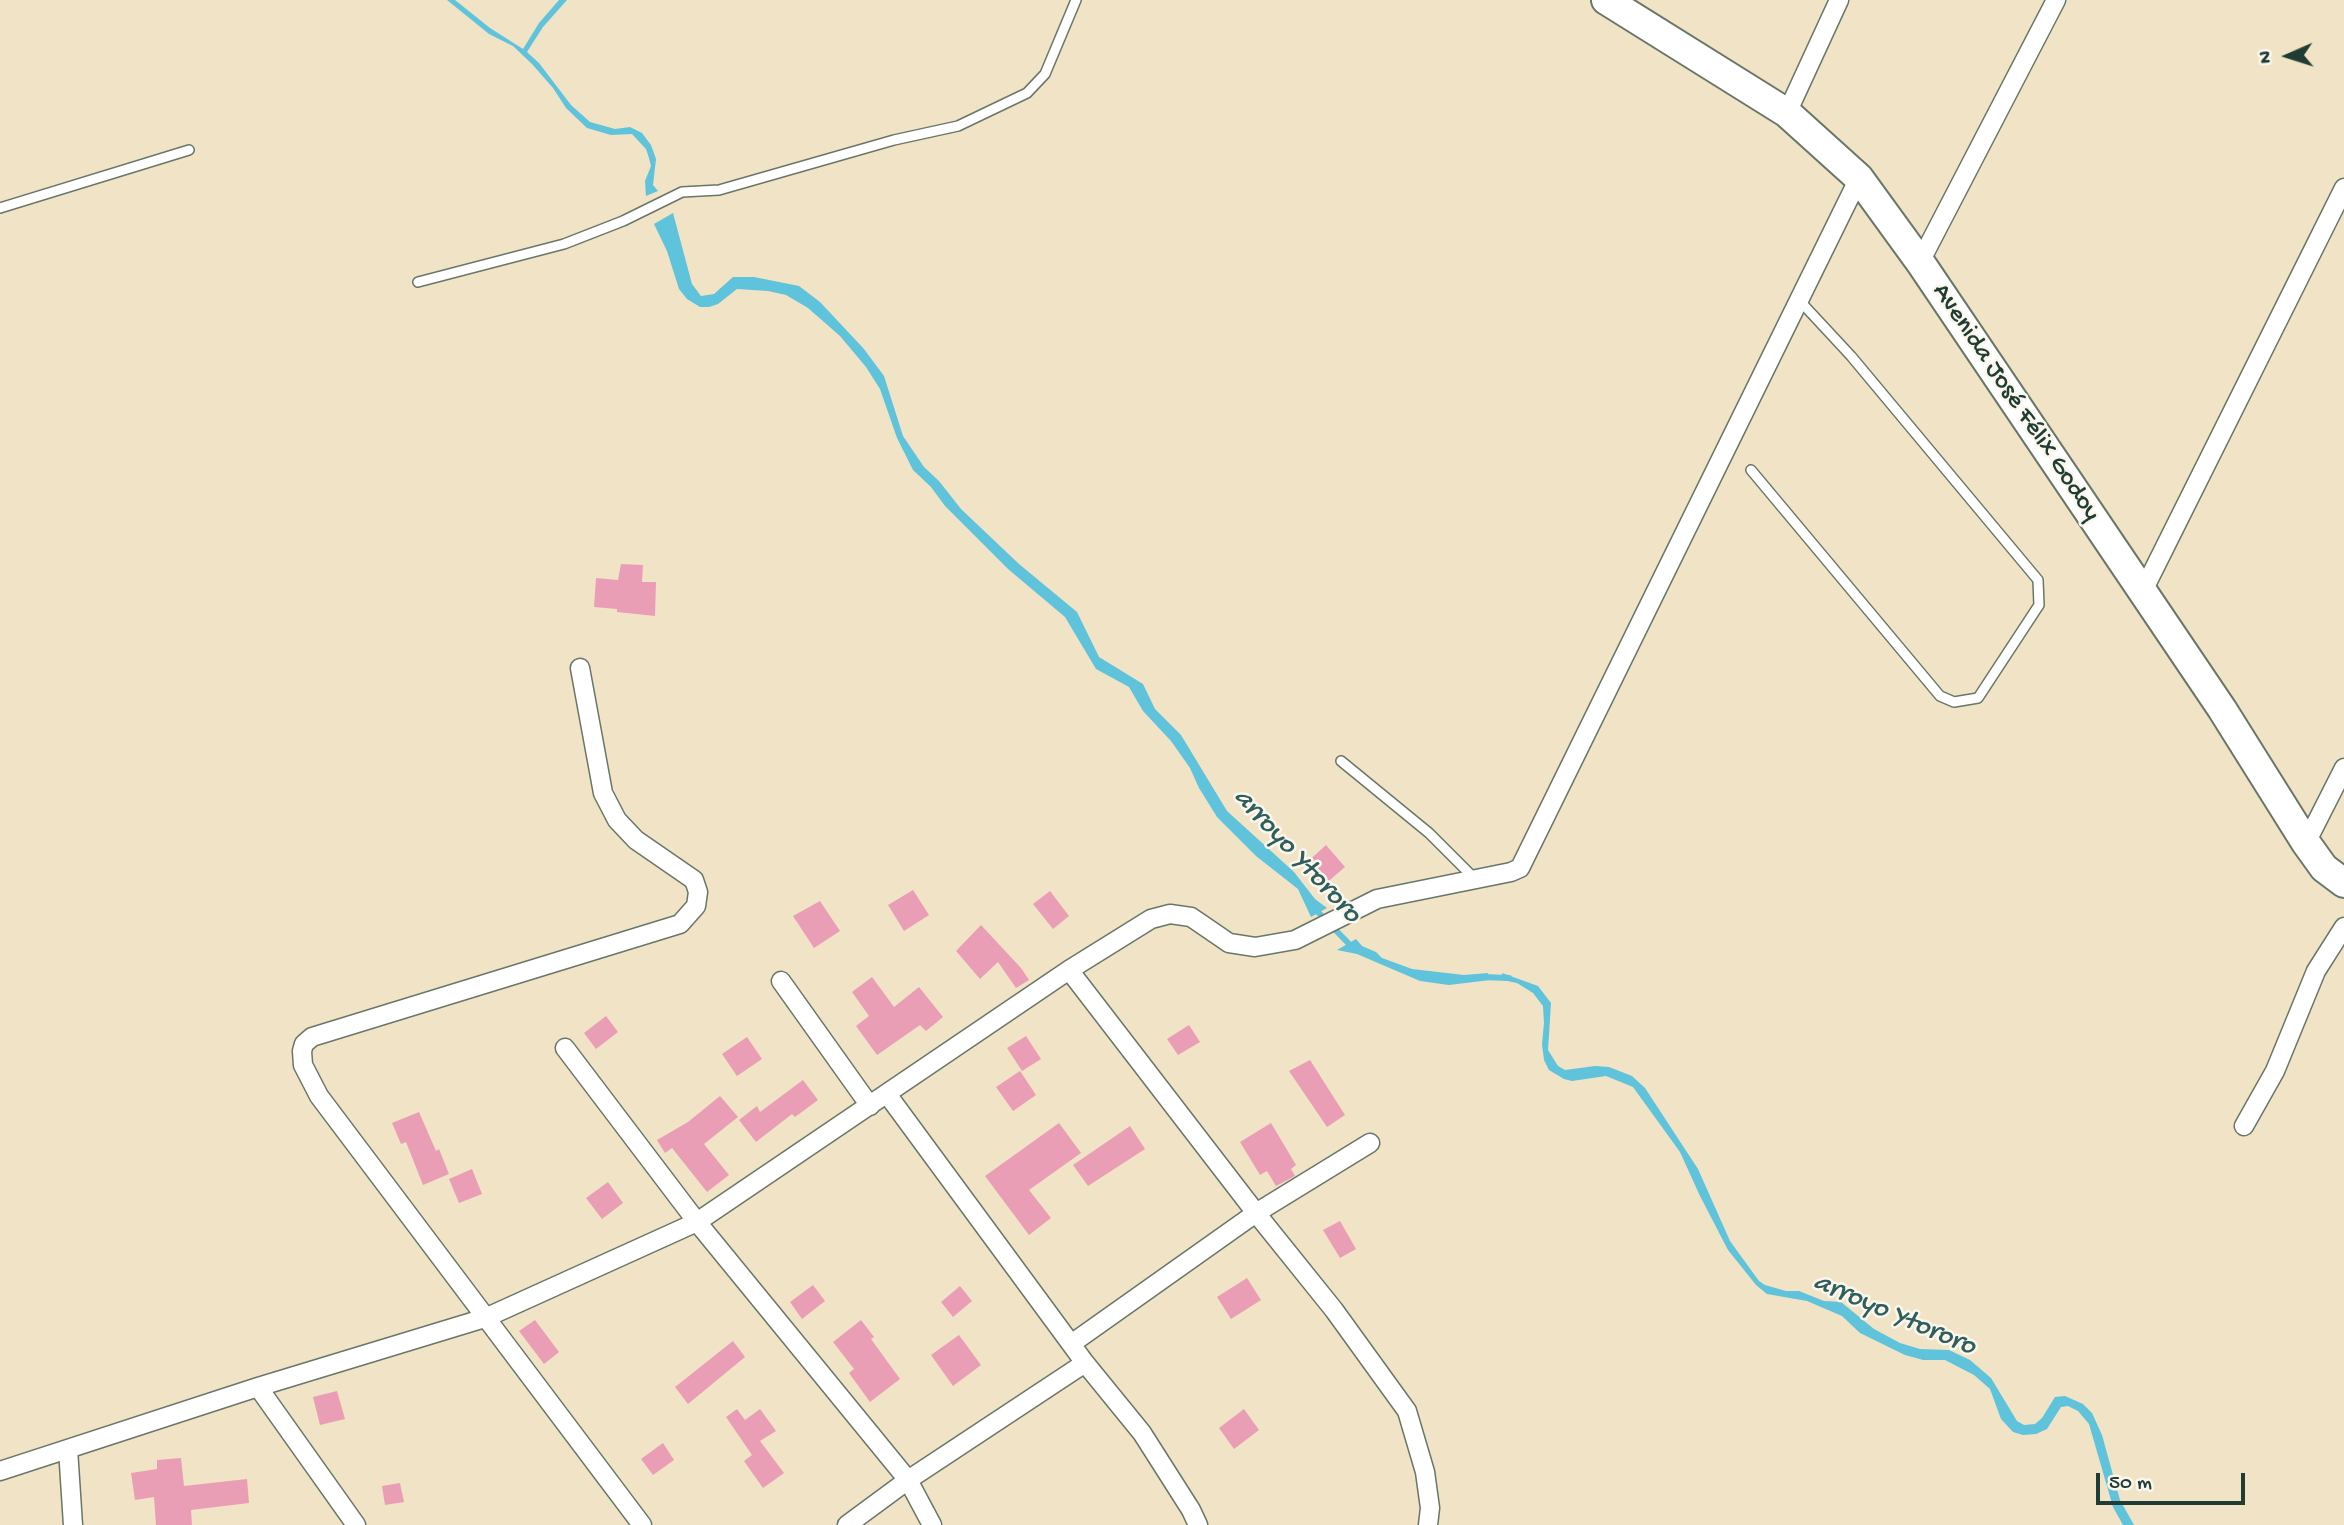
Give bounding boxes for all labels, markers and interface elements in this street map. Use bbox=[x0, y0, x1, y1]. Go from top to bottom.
north arrow bbox=[2253, 21, 2323, 91]
text: N bbox=[2255, 50, 2278, 64]
street label: Avenida José Félix Godoy bbox=[1924, 278, 2106, 528]
water label: arroyo Ytororo bbox=[1225, 782, 1367, 932]
water label: arroyo Ytororo bbox=[1808, 1267, 1980, 1365]
scale bar bbox=[2099, 1458, 2248, 1502]
text: 50 m bbox=[2109, 1472, 2152, 1497]

